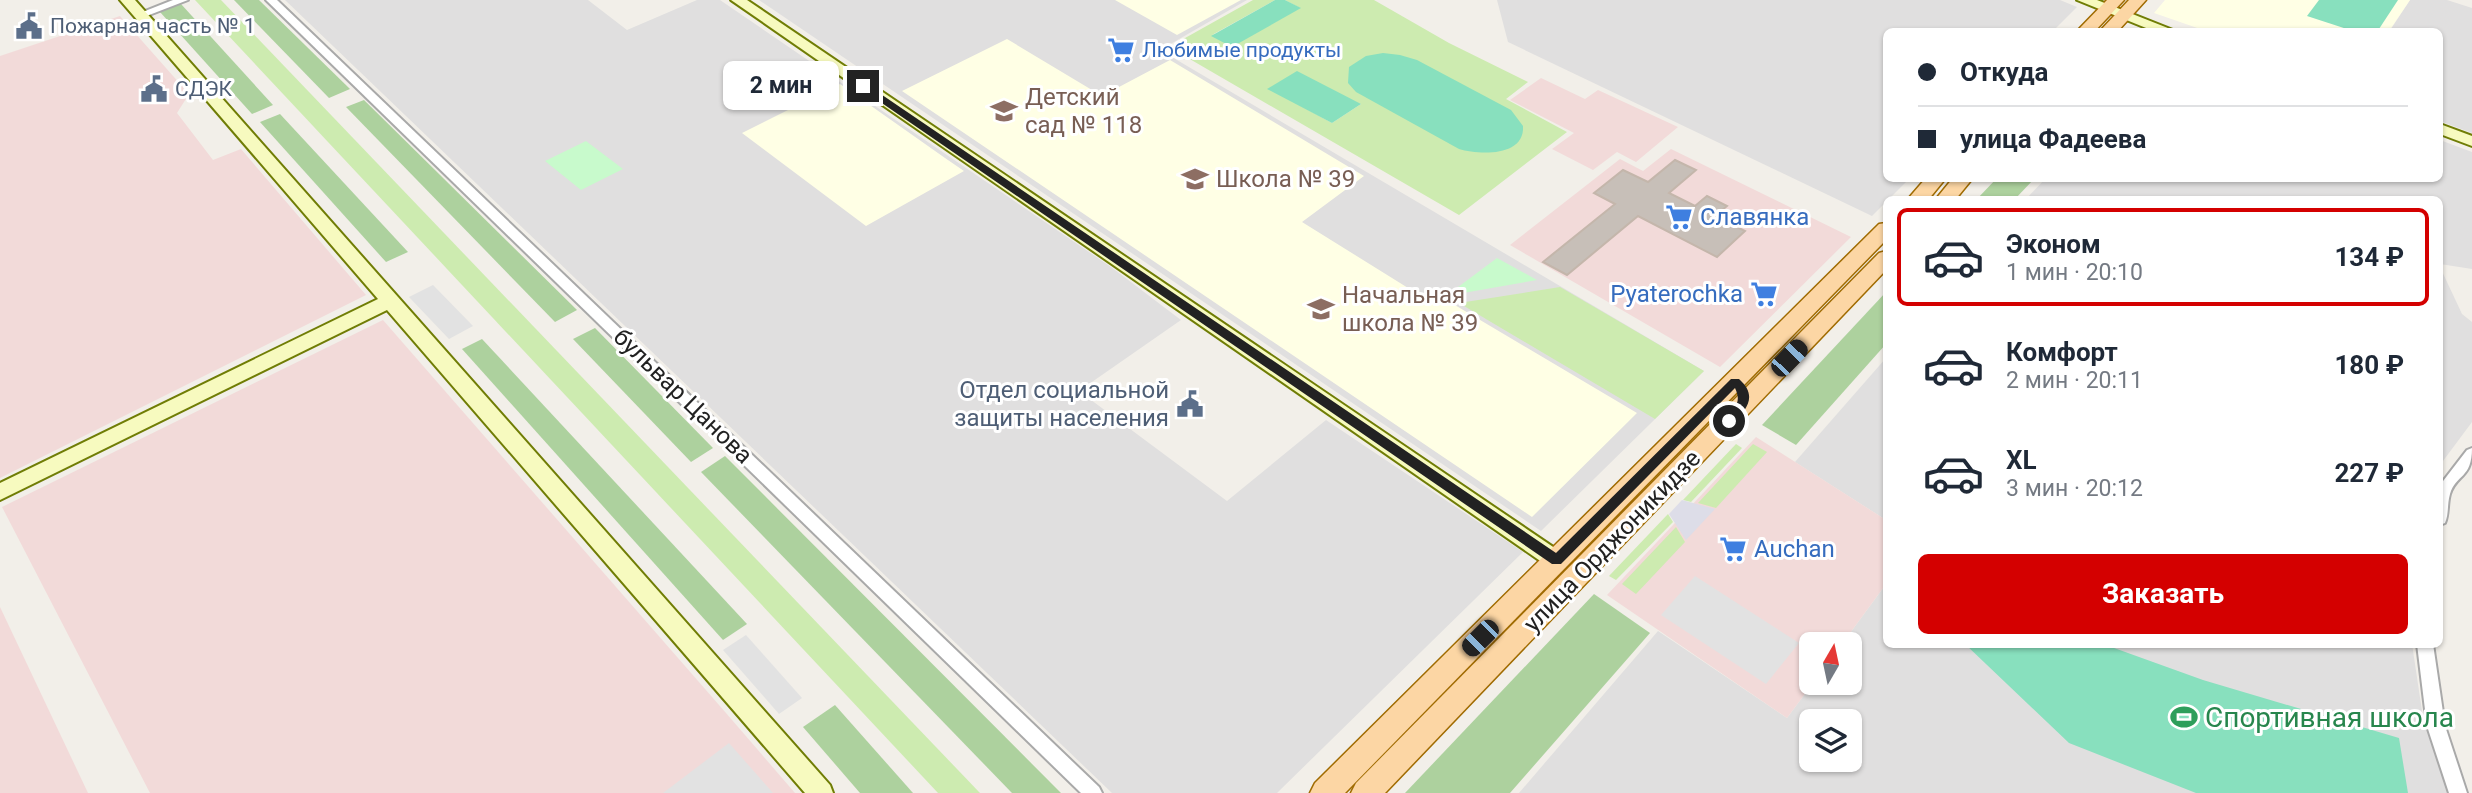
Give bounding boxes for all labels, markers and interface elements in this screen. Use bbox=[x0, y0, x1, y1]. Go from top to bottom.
public building icon: Пожарная часть № 1 bbox=[14, 11, 44, 41]
place label: Пожарная часть № 1 bbox=[50, 14, 255, 38]
supermarket icon: Любимые продукты bbox=[1106, 35, 1136, 65]
place label: Любимые продукты bbox=[1142, 38, 1341, 62]
text: Откуда bbox=[1960, 57, 2049, 87]
callout: 2 мин bbox=[723, 62, 838, 110]
route end bbox=[847, 70, 879, 102]
text: 2 мин bbox=[750, 72, 812, 99]
public building icon: СДЭК bbox=[139, 74, 169, 104]
place label: СДЭК bbox=[175, 77, 233, 101]
place label: Детский сад № 118 bbox=[1025, 83, 1142, 139]
school or university icon: Детский сад № 118 bbox=[989, 96, 1019, 126]
text: улица Фадеева bbox=[1960, 124, 2146, 154]
school or university icon: Школа № 39 bbox=[1180, 164, 1210, 194]
place label: Школа № 39 bbox=[1216, 165, 1355, 193]
supermarket icon: Славянка bbox=[1664, 202, 1694, 232]
place label: Славянка bbox=[1700, 203, 1809, 231]
icon: car bbox=[1922, 226, 1985, 289]
text: Эконом bbox=[2006, 229, 2101, 259]
text: 134 ₽ bbox=[2334, 242, 2404, 272]
text: 1 мин · 20:10 bbox=[2006, 259, 2143, 286]
supermarket icon: Pyaterochka bbox=[1749, 279, 1779, 309]
place label: Pyaterochka bbox=[1610, 280, 1743, 308]
place label: Начальная школа № 39 bbox=[1342, 281, 1478, 337]
school or university icon: Начальная школа № 39 bbox=[1306, 294, 1336, 324]
street label: бульвар Цанова bbox=[608, 323, 758, 469]
icon: car bbox=[1922, 334, 1985, 397]
car bbox=[1767, 336, 1812, 380]
text: Комфорт bbox=[2006, 337, 2118, 367]
text: 180 ₽ bbox=[2334, 350, 2404, 380]
text: 2 мин · 20:11 bbox=[2006, 367, 2143, 394]
place label: Отдел социальной защиты населения bbox=[954, 376, 1169, 432]
public building icon: Отдел социальной защиты населения bbox=[1175, 389, 1205, 419]
route start bbox=[1713, 405, 1745, 437]
icon: car bbox=[1922, 442, 1985, 505]
street label: улица Орджоникидзе bbox=[1518, 444, 1706, 638]
text: XL bbox=[2006, 445, 2037, 475]
text: 227 ₽ bbox=[2334, 458, 2404, 488]
text: 3 мин · 20:12 bbox=[2006, 475, 2143, 502]
supermarket icon: Auchan bbox=[1718, 534, 1748, 564]
place label: Auchan bbox=[1754, 535, 1835, 563]
button: Заказать bbox=[1918, 554, 2408, 634]
car bbox=[1458, 616, 1503, 660]
north arrow bbox=[1799, 632, 1862, 695]
map controls bbox=[1799, 632, 1862, 772]
place label: Спортивная школа bbox=[2205, 701, 2454, 734]
sports icon: Спортивная школа bbox=[2169, 702, 2199, 732]
button: layers bbox=[1799, 709, 1862, 772]

